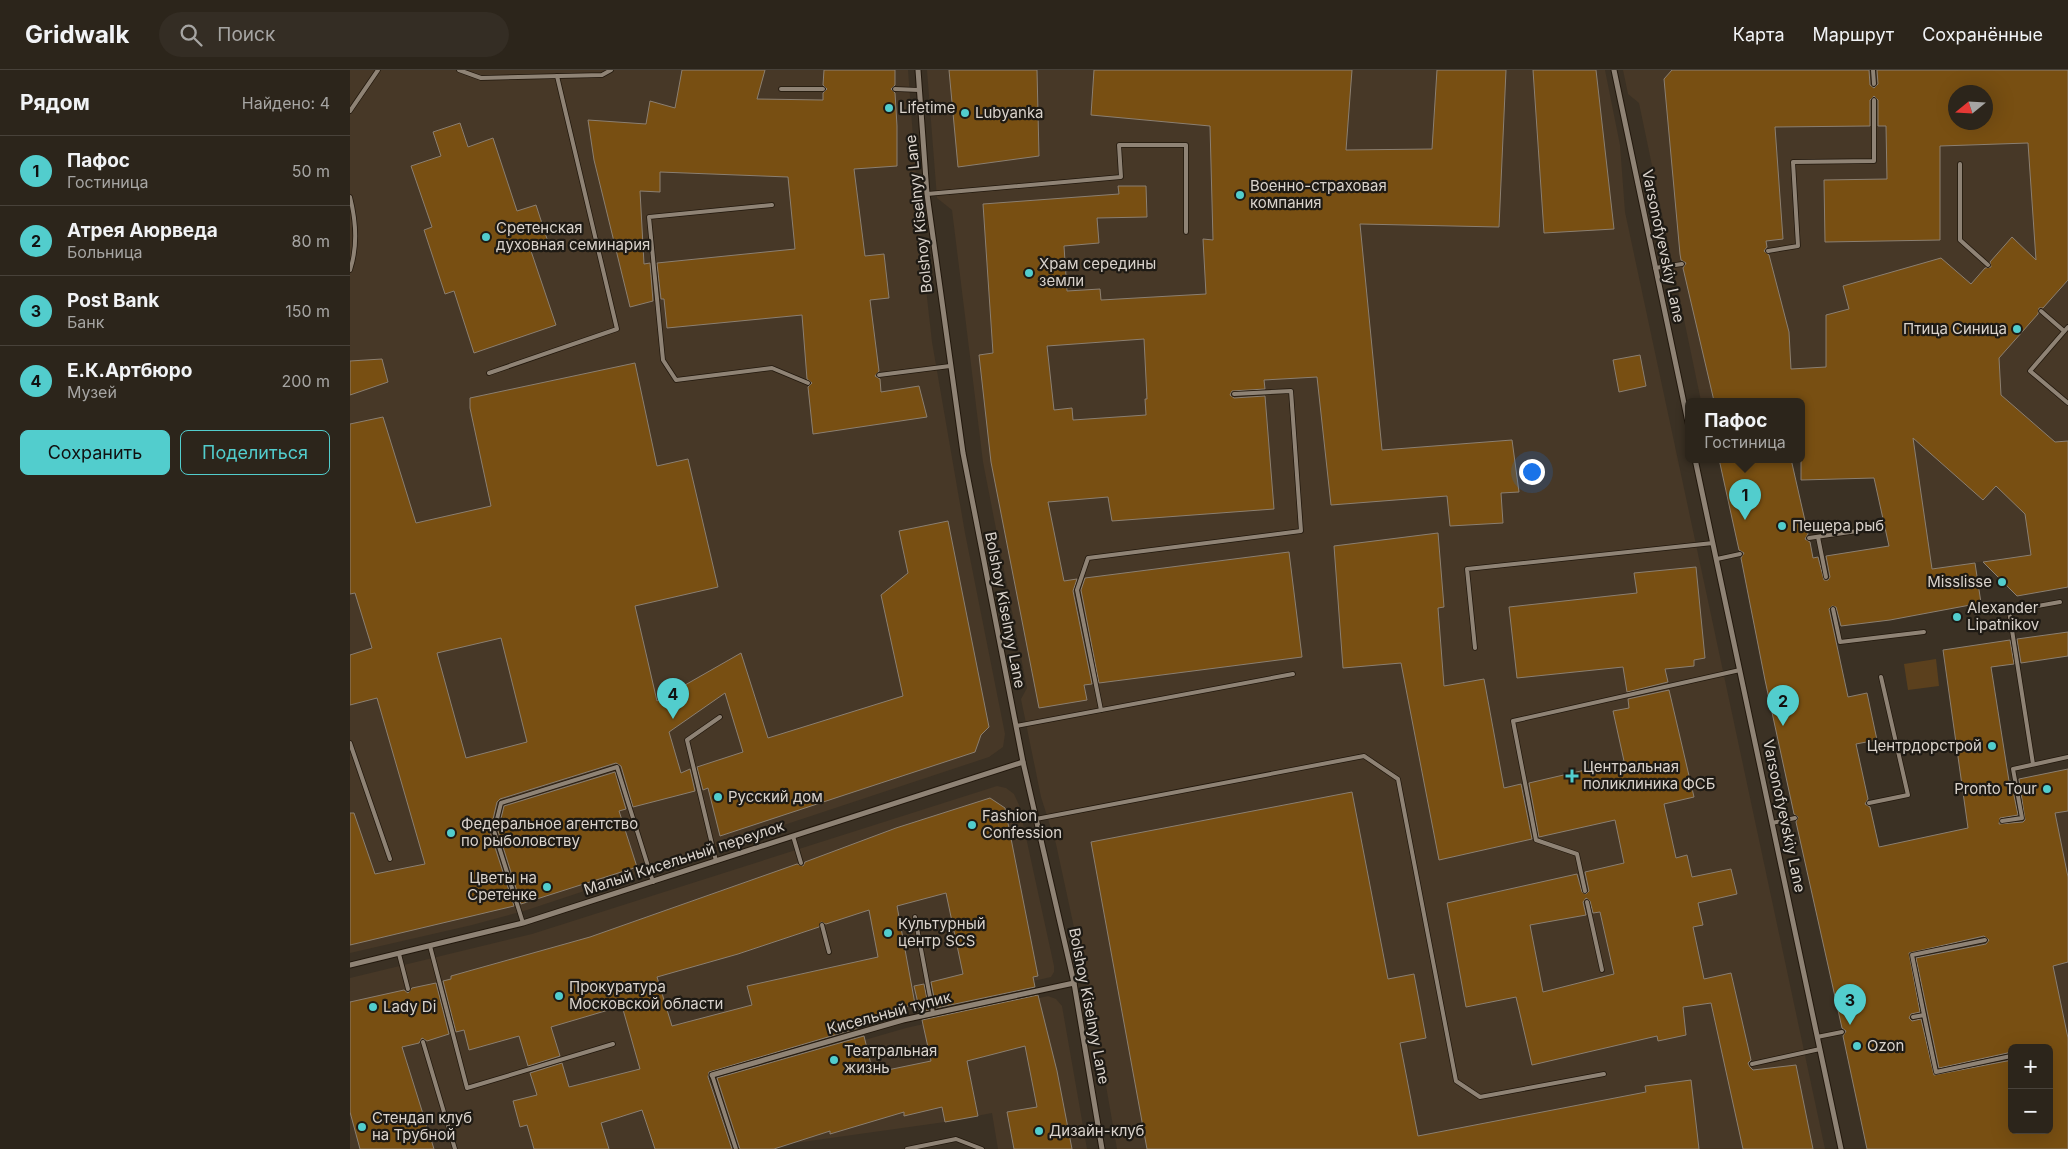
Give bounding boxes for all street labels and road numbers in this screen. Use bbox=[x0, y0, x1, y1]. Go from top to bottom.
street label: Bolshoy Kiselnyy Lane bbox=[901, 134, 936, 294]
street label: Varsonofyevskiy Lane bbox=[1638, 168, 1689, 324]
street label: Bolshoy Kiselnyy Lane bbox=[981, 530, 1030, 690]
street label: Varsonofyevskiy Lane bbox=[1759, 738, 1810, 894]
street label: Малый Кисельный переулок bbox=[581, 816, 787, 899]
street label: Bolshoy Kiselnyy Lane bbox=[1065, 926, 1114, 1086]
street label: Кисельный тупик bbox=[825, 987, 953, 1038]

